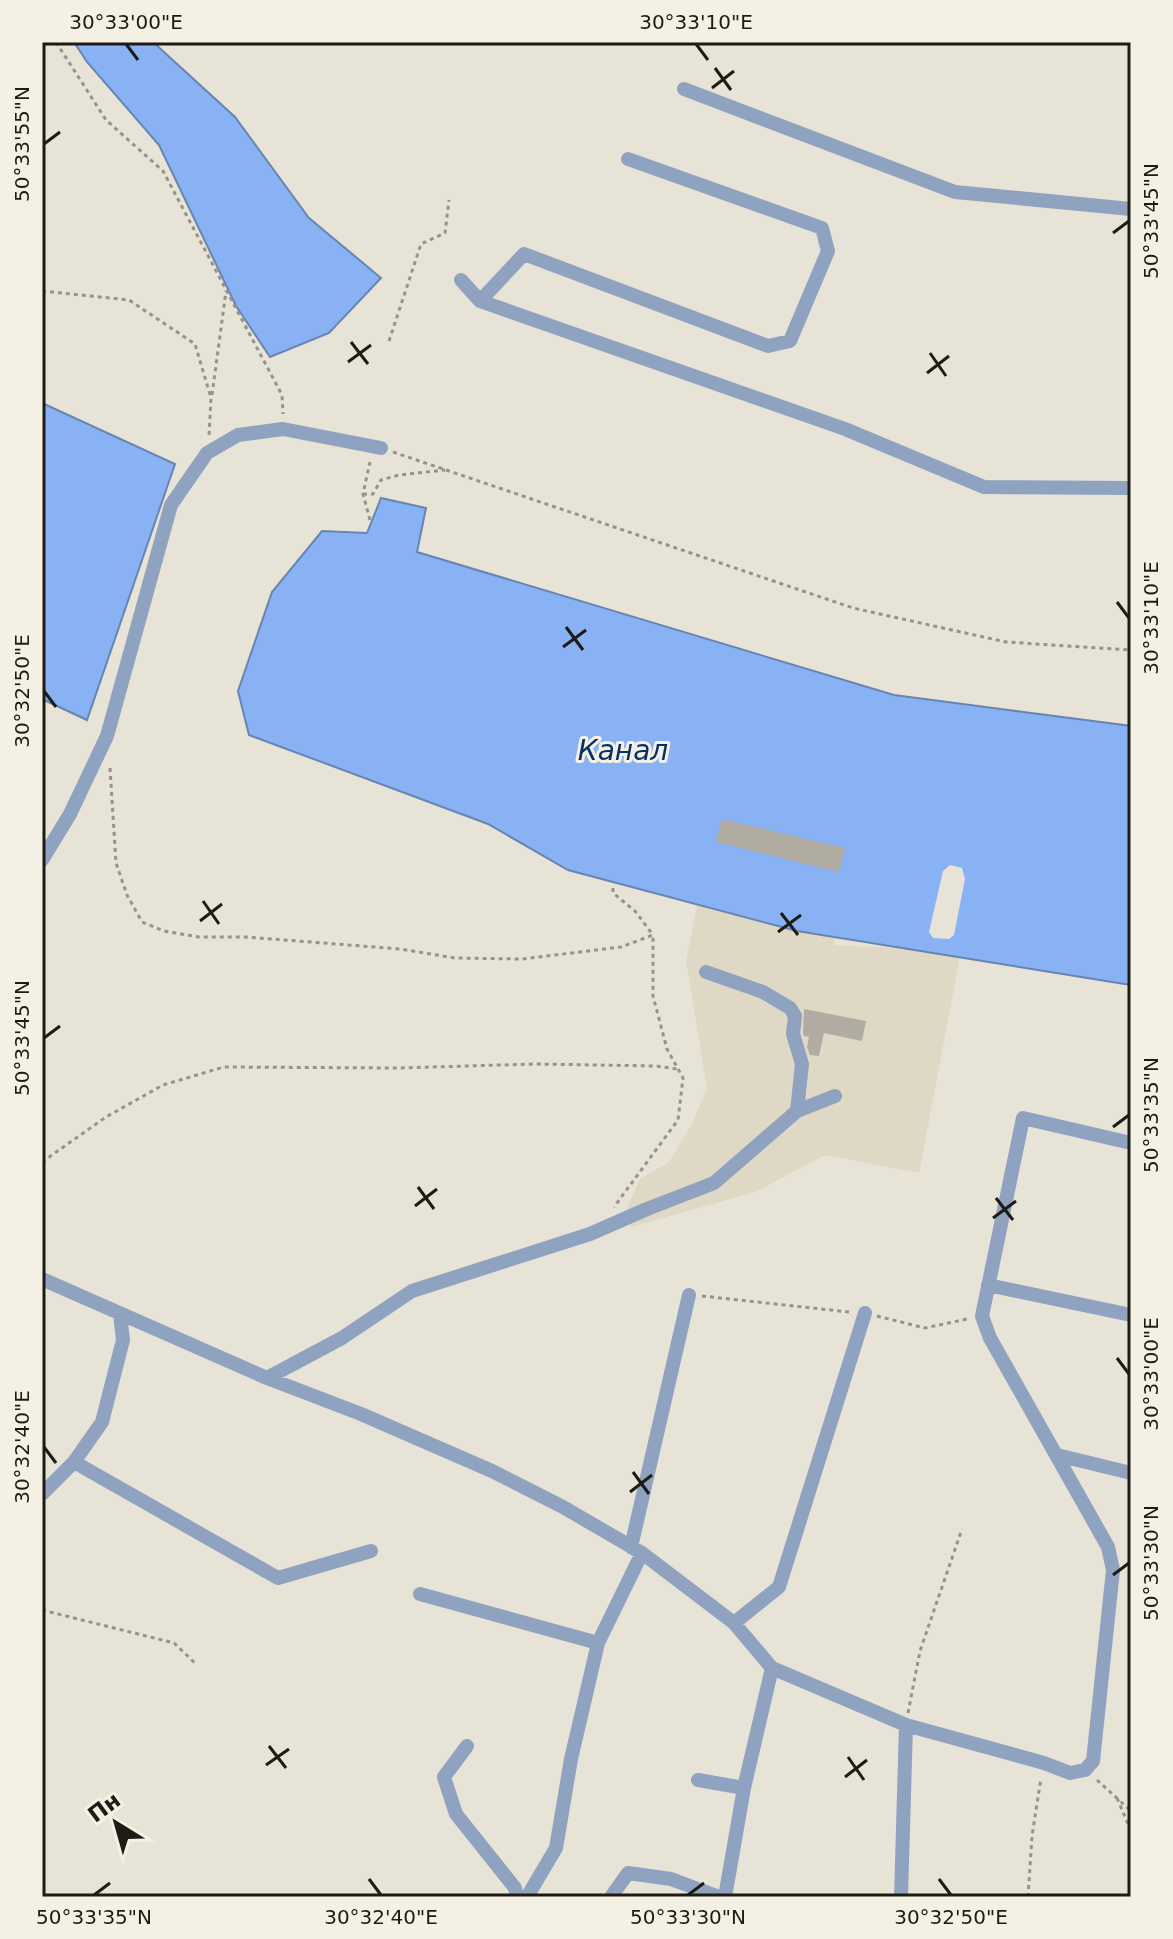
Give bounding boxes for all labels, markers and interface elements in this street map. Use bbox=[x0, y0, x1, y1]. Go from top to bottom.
text: 30°33'00"E bbox=[69, 10, 183, 34]
text: 30°33'10"E bbox=[639, 10, 753, 34]
text: 50°33'55"N bbox=[10, 86, 34, 202]
text: 50°33'45"N bbox=[1139, 163, 1163, 279]
text: 30°33'10"E bbox=[1139, 561, 1163, 675]
text: 30°32'50"E bbox=[10, 634, 34, 748]
water label: Канал bbox=[578, 734, 668, 767]
text: 50°33'45"N bbox=[10, 980, 34, 1096]
text: 50°33'35"N bbox=[1139, 1057, 1163, 1173]
text: 30°33'00"E bbox=[1139, 1317, 1163, 1431]
text: 30°32'40"E bbox=[10, 1390, 34, 1504]
text: 50°33'30"N bbox=[1139, 1505, 1163, 1621]
north arrow bbox=[76, 1783, 156, 1863]
text: Пн bbox=[83, 1787, 125, 1828]
text: 50°33'35"N bbox=[36, 1905, 152, 1929]
text: 30°32'40"E bbox=[324, 1905, 438, 1929]
text: 50°33'30"N bbox=[630, 1905, 746, 1929]
text: 30°32'50"E bbox=[894, 1905, 1008, 1929]

